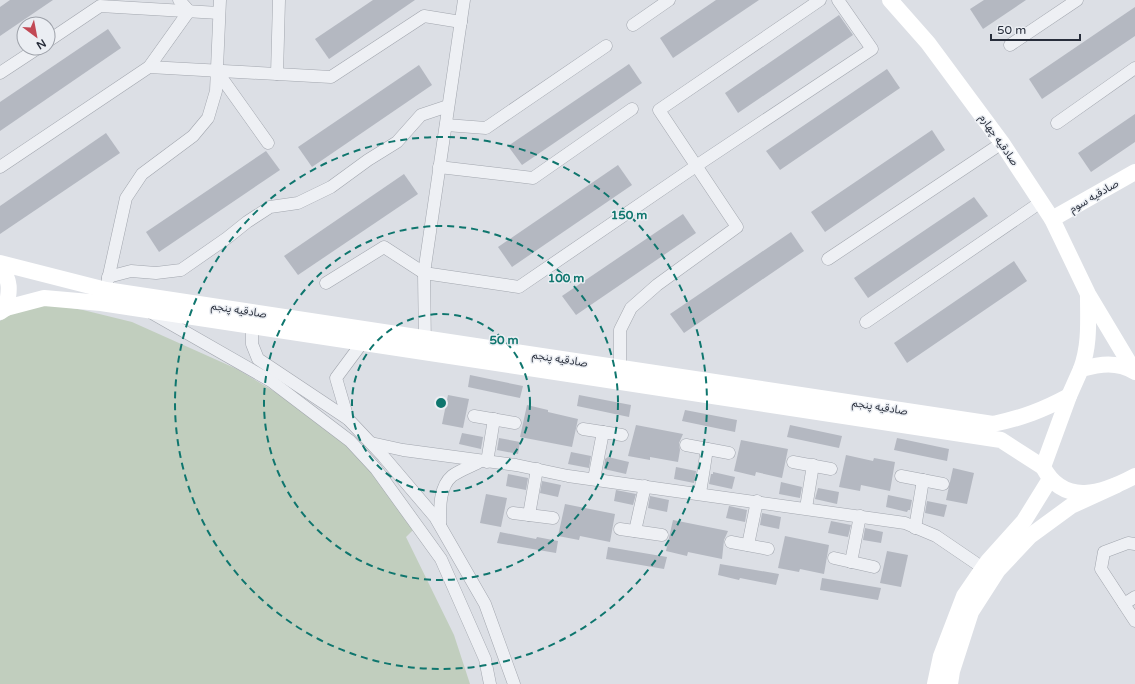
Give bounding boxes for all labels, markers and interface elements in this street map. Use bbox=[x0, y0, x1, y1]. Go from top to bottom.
north arrow bbox=[16, 16, 56, 56]
scale bar bbox=[991, 16, 1080, 42]
text: 50 m bbox=[997, 23, 1026, 37]
text: N bbox=[34, 36, 48, 52]
street label: صادقیه چهارم bbox=[976, 112, 1022, 169]
street label: صادقیه سوم bbox=[1067, 177, 1122, 216]
text: 150 m bbox=[611, 208, 647, 222]
text: 100 m bbox=[548, 271, 584, 285]
street label: صادقیه پنجم bbox=[210, 299, 268, 323]
text: 50 m bbox=[489, 333, 519, 347]
street label: صادقیه پنجم bbox=[531, 348, 589, 372]
centre of rings bbox=[434, 396, 448, 410]
street label: صادقیه پنجم bbox=[851, 396, 909, 420]

